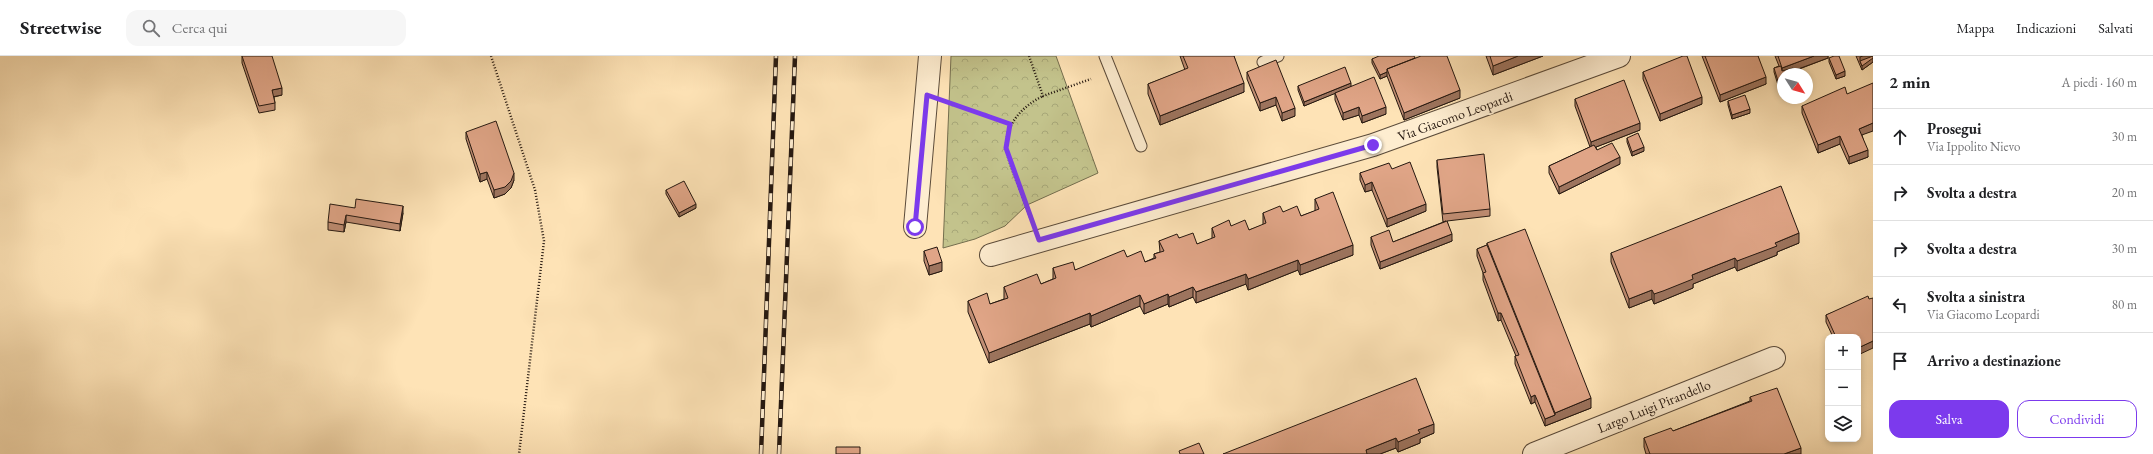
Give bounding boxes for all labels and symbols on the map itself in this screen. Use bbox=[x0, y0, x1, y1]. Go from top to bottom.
north arrow bbox=[1777, 68, 1813, 104]
street label: Via Giacomo Leopardi bbox=[1395, 87, 1516, 145]
route end bbox=[1364, 136, 1382, 154]
route start bbox=[906, 218, 924, 236]
street label: Largo Luigi Pirandello bbox=[1595, 375, 1713, 437]

